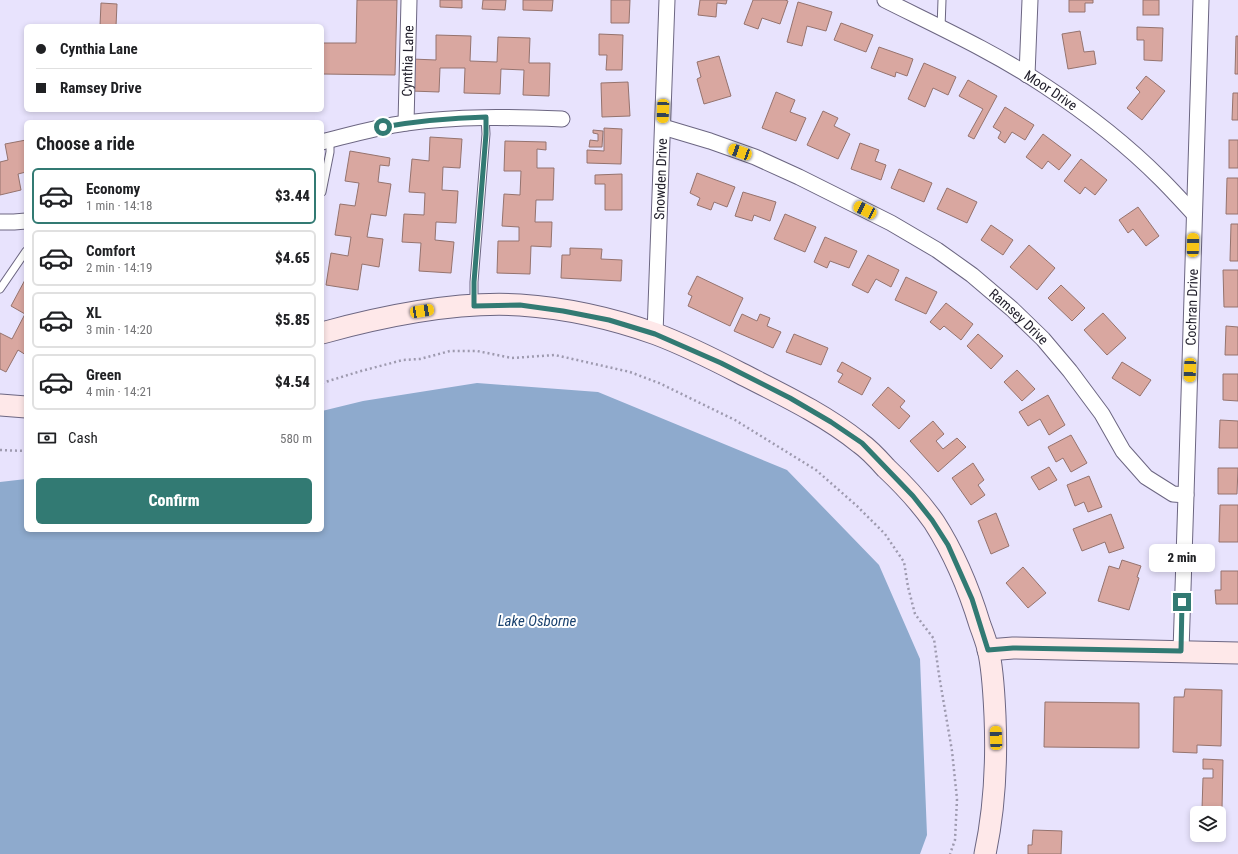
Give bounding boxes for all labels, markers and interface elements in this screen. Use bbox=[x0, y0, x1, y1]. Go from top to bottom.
street label: Cynthia Lane bbox=[399, 25, 416, 97]
text: Cynthia Lane bbox=[60, 40, 138, 58]
street label: Moor Drive bbox=[1022, 67, 1081, 114]
text: Ramsey Drive bbox=[60, 79, 142, 97]
car bbox=[657, 99, 669, 123]
route start bbox=[374, 118, 392, 136]
text: Choose a ride bbox=[36, 133, 135, 154]
street label: Snowden Drive bbox=[651, 138, 670, 220]
car bbox=[727, 142, 753, 162]
icon: car bbox=[38, 178, 74, 214]
text: Economy bbox=[86, 180, 140, 198]
text: $3.44 bbox=[275, 187, 310, 205]
text: 1 min · 14:18 bbox=[86, 198, 152, 213]
car bbox=[852, 199, 878, 221]
car bbox=[1187, 233, 1199, 257]
icon: car bbox=[38, 240, 74, 276]
text: Comfort bbox=[86, 242, 135, 260]
text: $4.65 bbox=[275, 249, 310, 267]
text: 2 min · 14:19 bbox=[86, 260, 152, 275]
street label: Cochran Drive bbox=[1183, 268, 1201, 346]
street label: Ramsey Drive bbox=[986, 285, 1052, 348]
icon: car bbox=[38, 302, 74, 338]
car bbox=[409, 303, 435, 319]
text: XL bbox=[86, 304, 102, 322]
text: $5.85 bbox=[275, 311, 310, 329]
text: 3 min · 14:20 bbox=[86, 322, 152, 337]
car bbox=[1184, 358, 1196, 382]
icon: car bbox=[38, 364, 74, 400]
text: Green bbox=[86, 366, 121, 384]
text: $4.54 bbox=[275, 373, 310, 391]
text: 4 min · 14:21 bbox=[86, 384, 152, 399]
icon: cash bbox=[36, 427, 58, 449]
text: Cash bbox=[68, 429, 98, 447]
text: 580 m bbox=[280, 431, 312, 446]
button: Confirm bbox=[36, 478, 312, 524]
callout: 2 min bbox=[1149, 544, 1215, 572]
text: 2 min bbox=[1168, 550, 1196, 565]
route end bbox=[1173, 593, 1191, 611]
water label: Lake Osborne bbox=[498, 612, 577, 630]
car bbox=[990, 726, 1002, 750]
map controls bbox=[1190, 806, 1226, 842]
button: layers bbox=[1190, 806, 1226, 842]

